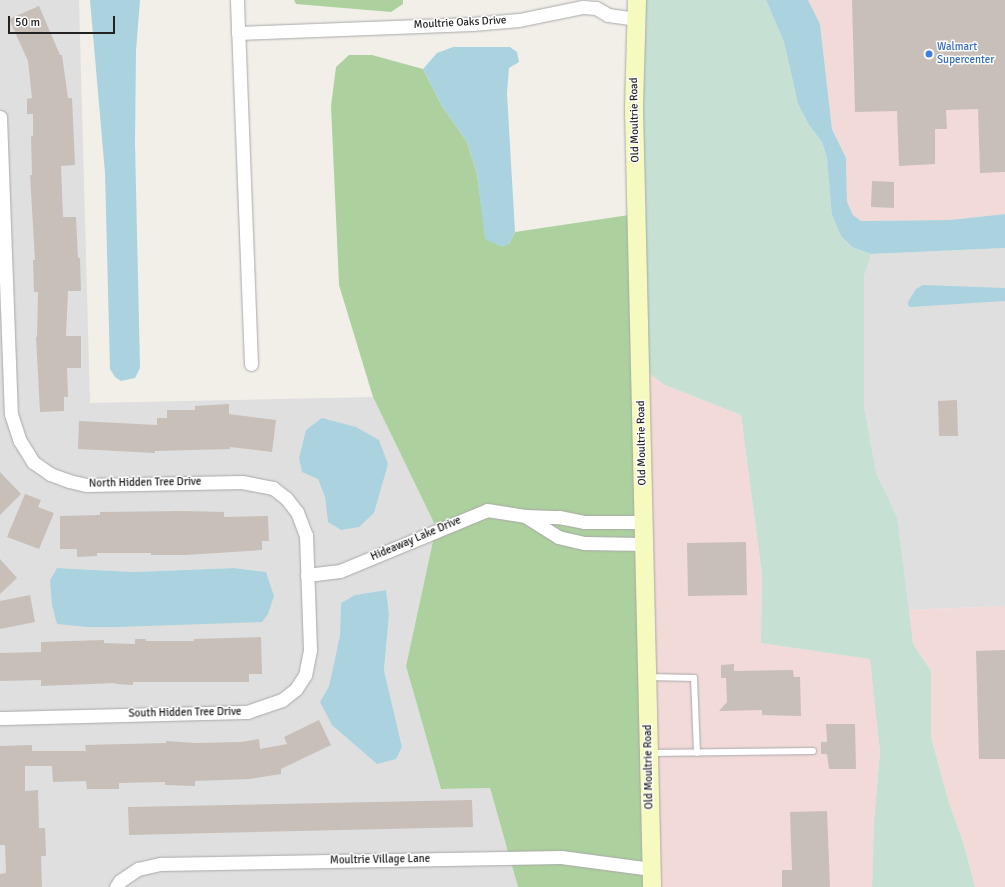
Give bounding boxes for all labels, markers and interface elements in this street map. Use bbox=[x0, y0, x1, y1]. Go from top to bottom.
scale bar bbox=[10, 8, 117, 34]
street label: Moultrie Oaks Drive bbox=[413, 14, 507, 32]
text: 50 m bbox=[15, 15, 40, 30]
place label: Walmart Supercenter bbox=[937, 41, 994, 67]
marker: Walmart Supercenter bbox=[924, 49, 934, 59]
street label: Old Moultrie Road bbox=[628, 77, 642, 163]
street label: Old Moultrie Road bbox=[635, 400, 649, 486]
street label: North Hidden Tree Drive bbox=[89, 475, 201, 491]
street label: Hideaway Lake Drive bbox=[369, 514, 463, 564]
street label: South Hidden Tree Drive bbox=[128, 705, 242, 721]
street label: Old Moultrie Road bbox=[642, 724, 656, 810]
street label: Moultrie Village Lane bbox=[330, 853, 430, 867]

